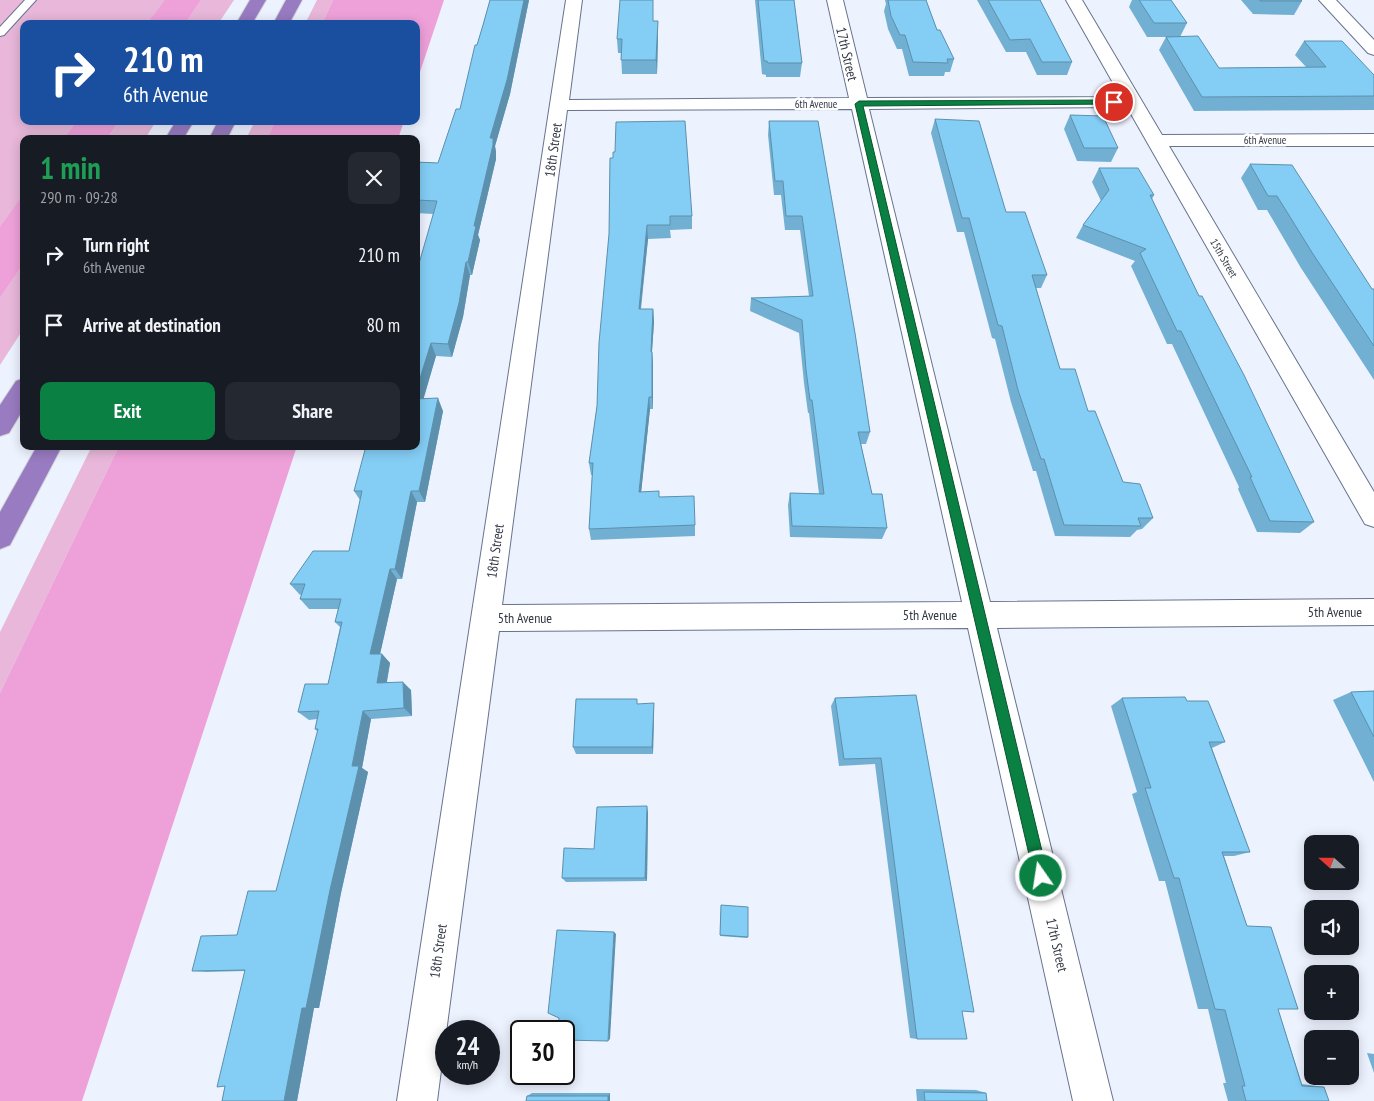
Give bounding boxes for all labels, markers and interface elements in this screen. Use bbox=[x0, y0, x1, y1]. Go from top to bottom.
street label: 17th Street bbox=[832, 25, 862, 83]
text: 210 m bbox=[123, 36, 204, 82]
icon: right bbox=[40, 40, 105, 105]
text: 6th Avenue bbox=[123, 80, 208, 108]
pin bbox=[1093, 81, 1135, 123]
icon: arrive bbox=[1100, 88, 1128, 116]
street label: 6th Avenue bbox=[795, 97, 838, 111]
street label: 18th Street bbox=[540, 122, 566, 178]
street label: 6th Avenue bbox=[1244, 133, 1287, 147]
text: 1 min bbox=[40, 148, 101, 187]
button: close bbox=[348, 152, 400, 204]
text: 290 m · 09:28 bbox=[40, 187, 118, 207]
text: Turn right bbox=[83, 233, 149, 257]
street label: 15th Street bbox=[1207, 236, 1241, 280]
icon: right bbox=[40, 241, 68, 269]
text: 210 m bbox=[358, 243, 400, 267]
text: 6th Avenue bbox=[83, 257, 145, 277]
icon: arrive bbox=[40, 311, 68, 339]
text: Arrive at destination bbox=[83, 313, 221, 337]
text: 80 m bbox=[367, 313, 400, 337]
button: Exit bbox=[40, 382, 215, 440]
button: Share bbox=[225, 382, 400, 440]
street label: 18th Street bbox=[482, 523, 508, 579]
street label: 5th Avenue bbox=[1308, 603, 1362, 621]
street label: 5th Avenue bbox=[903, 606, 957, 624]
street label: 5th Avenue bbox=[498, 609, 552, 627]
north arrow bbox=[1304, 835, 1359, 890]
map controls bbox=[1304, 835, 1359, 1085]
position arrow bbox=[1014, 849, 1066, 901]
button: sound bbox=[1304, 900, 1359, 955]
street label: 17th Street bbox=[1042, 916, 1072, 974]
street label: 18th Street bbox=[425, 923, 451, 979]
button: + bbox=[1304, 965, 1359, 1020]
speed limit sign: 30 bbox=[510, 1020, 575, 1085]
text: 24 bbox=[456, 1030, 479, 1062]
button: − bbox=[1304, 1030, 1359, 1085]
text: km/h bbox=[457, 1057, 478, 1072]

